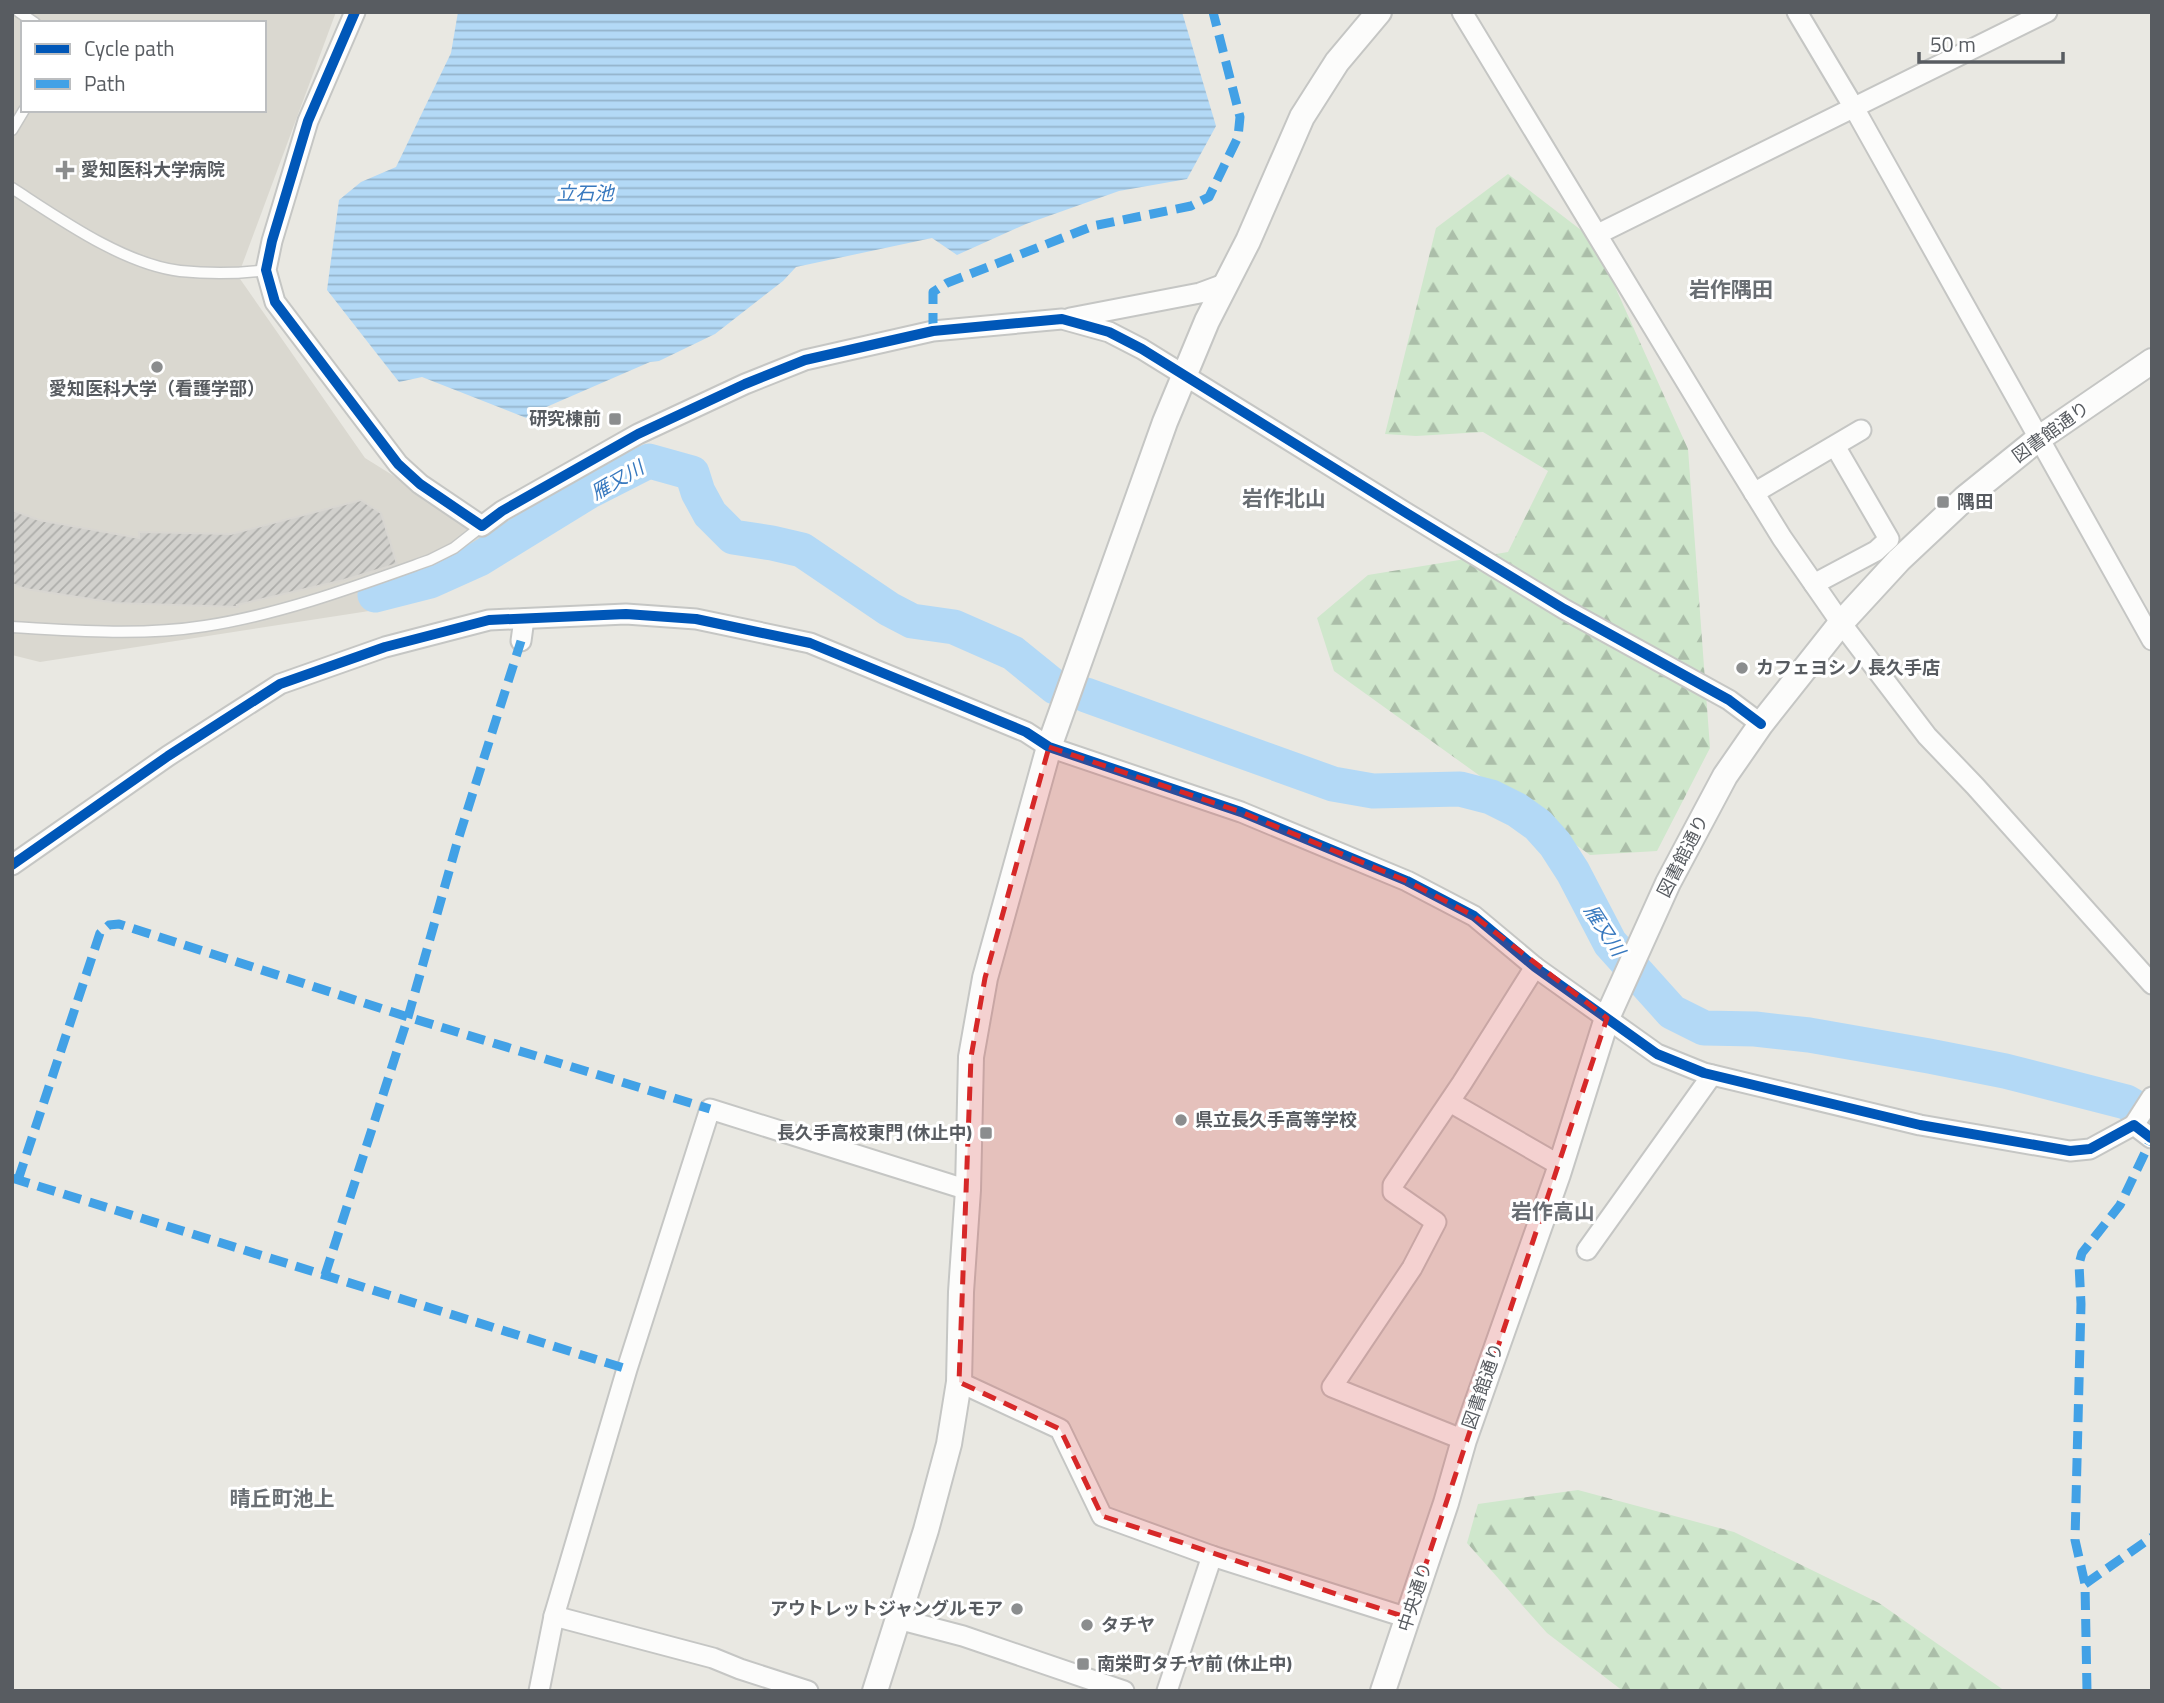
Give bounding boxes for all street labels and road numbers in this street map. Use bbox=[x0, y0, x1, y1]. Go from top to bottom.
street label: 図書館通り bbox=[2006, 394, 2095, 469]
street label: 図書館通り bbox=[1650, 810, 1715, 902]
street label: 図書館通り bbox=[1455, 1339, 1510, 1433]
street label: 中央通り bbox=[1391, 1558, 1438, 1635]

